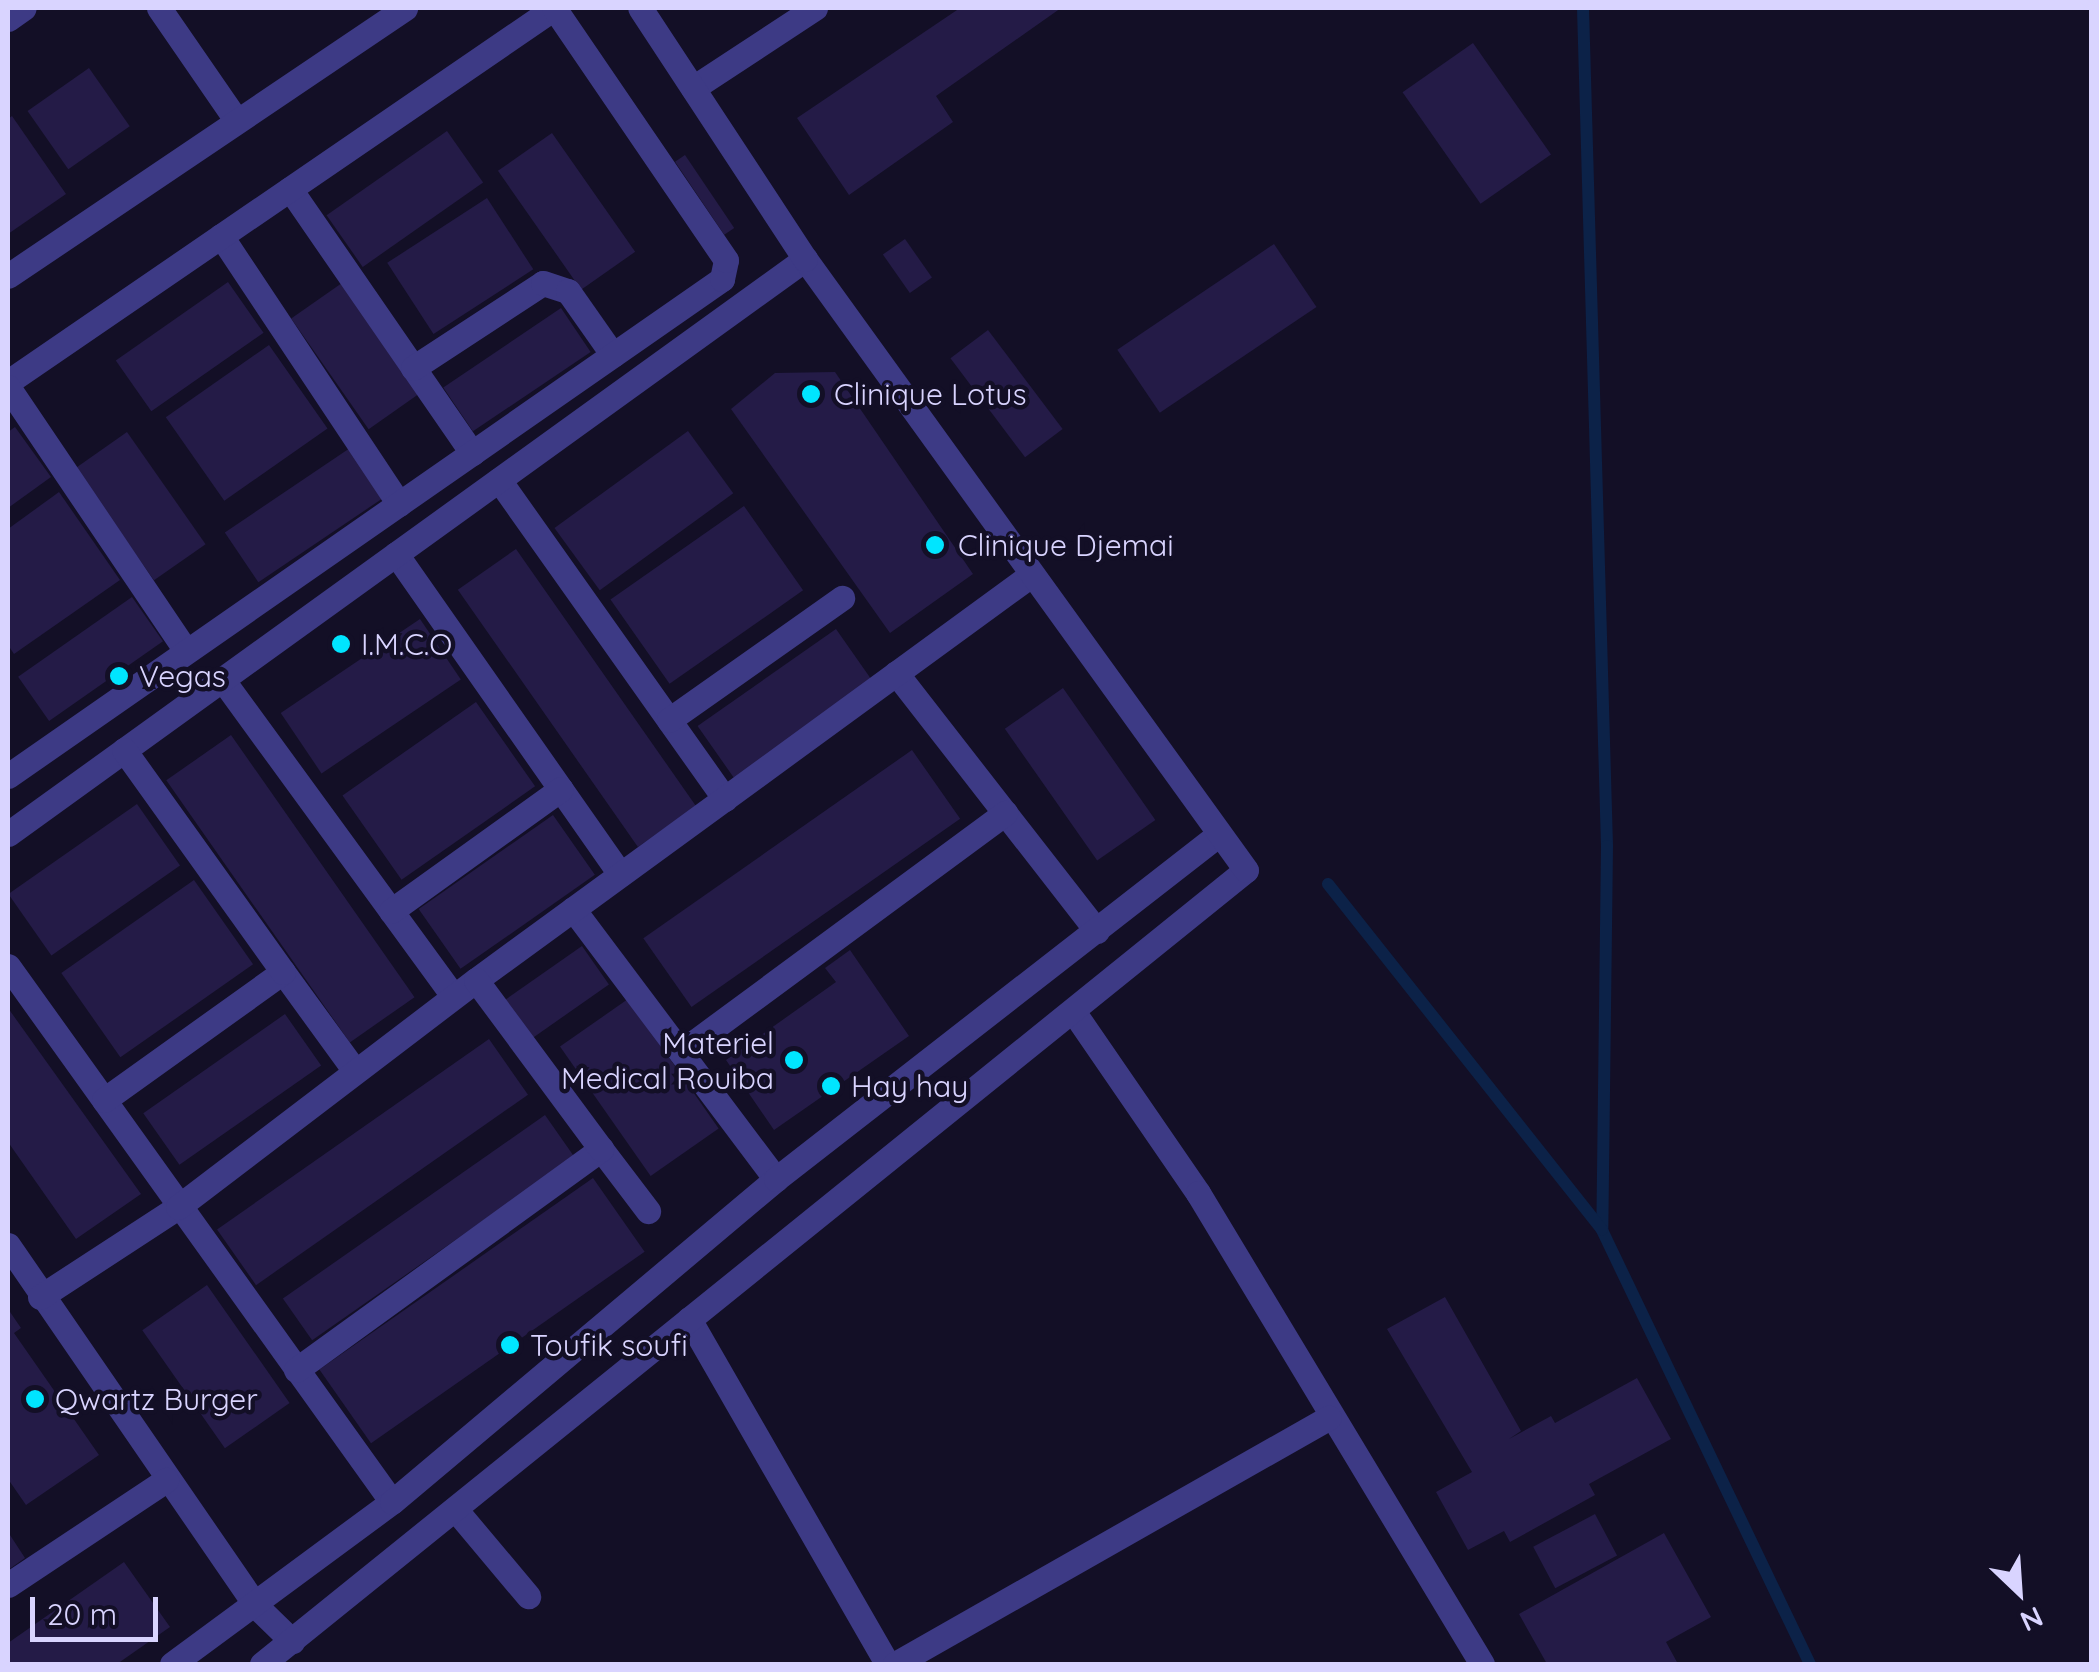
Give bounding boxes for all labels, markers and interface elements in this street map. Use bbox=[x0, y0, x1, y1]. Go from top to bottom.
place label: Clinique Lotus bbox=[834, 376, 1026, 412]
marker: Clinique Lotus bbox=[798, 381, 824, 407]
place label: Clinique Djemai bbox=[958, 527, 1174, 563]
marker: Clinique Djemai bbox=[922, 532, 948, 558]
place label: I.M.C.O bbox=[361, 626, 452, 662]
marker: I.M.C.O bbox=[330, 633, 352, 655]
place label: Vegas bbox=[139, 658, 226, 694]
marker: Vegas bbox=[108, 665, 130, 687]
place label: Materiel Medical Rouiba bbox=[561, 1025, 774, 1096]
marker: Materiel Medical Rouiba bbox=[783, 1049, 805, 1071]
place label: Hay hay bbox=[851, 1068, 968, 1104]
marker: Hay hay bbox=[820, 1075, 842, 1097]
place label: Toufik soufi bbox=[530, 1327, 688, 1363]
marker: Toufik soufi bbox=[499, 1334, 521, 1356]
place label: Qwartz Burger bbox=[55, 1381, 258, 1417]
marker: Qwartz Burger bbox=[24, 1388, 46, 1410]
north arrow bbox=[1969, 1542, 2069, 1642]
scale bar bbox=[35, 1577, 162, 1639]
text: 20 m bbox=[47, 1595, 117, 1633]
text: N bbox=[2015, 1599, 2049, 1640]

